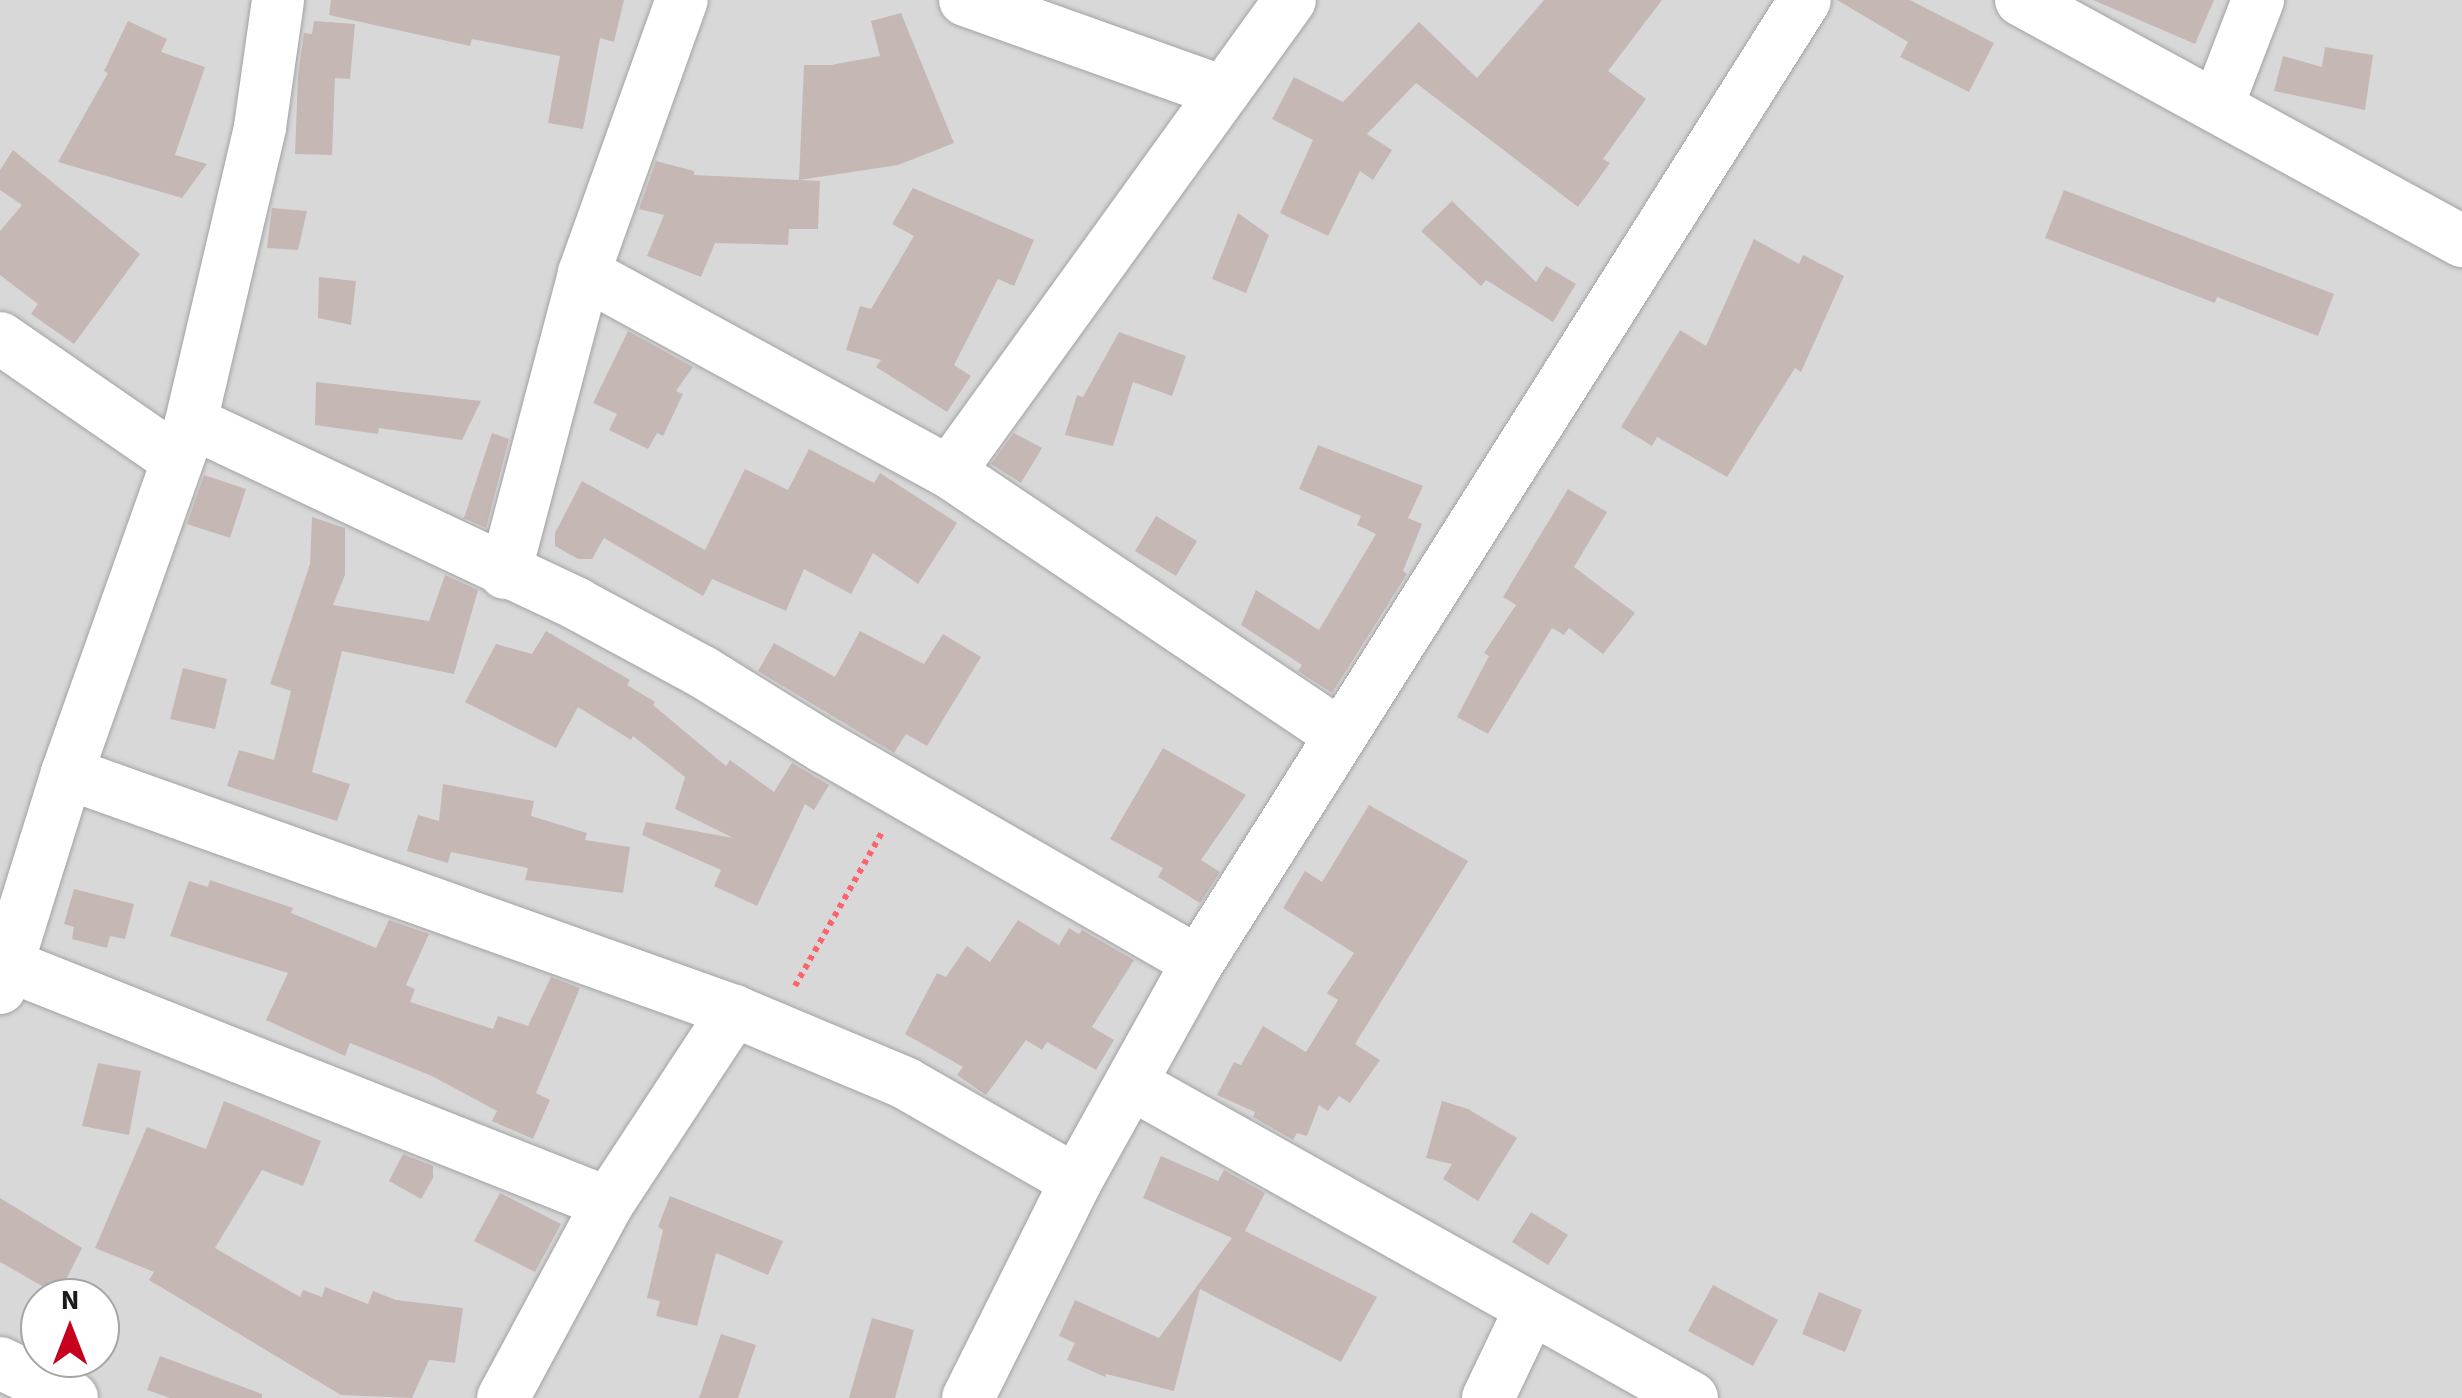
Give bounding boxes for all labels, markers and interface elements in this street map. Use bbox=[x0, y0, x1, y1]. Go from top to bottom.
north arrow bbox=[20, 1278, 120, 1378]
text: N bbox=[61, 1280, 79, 1320]

